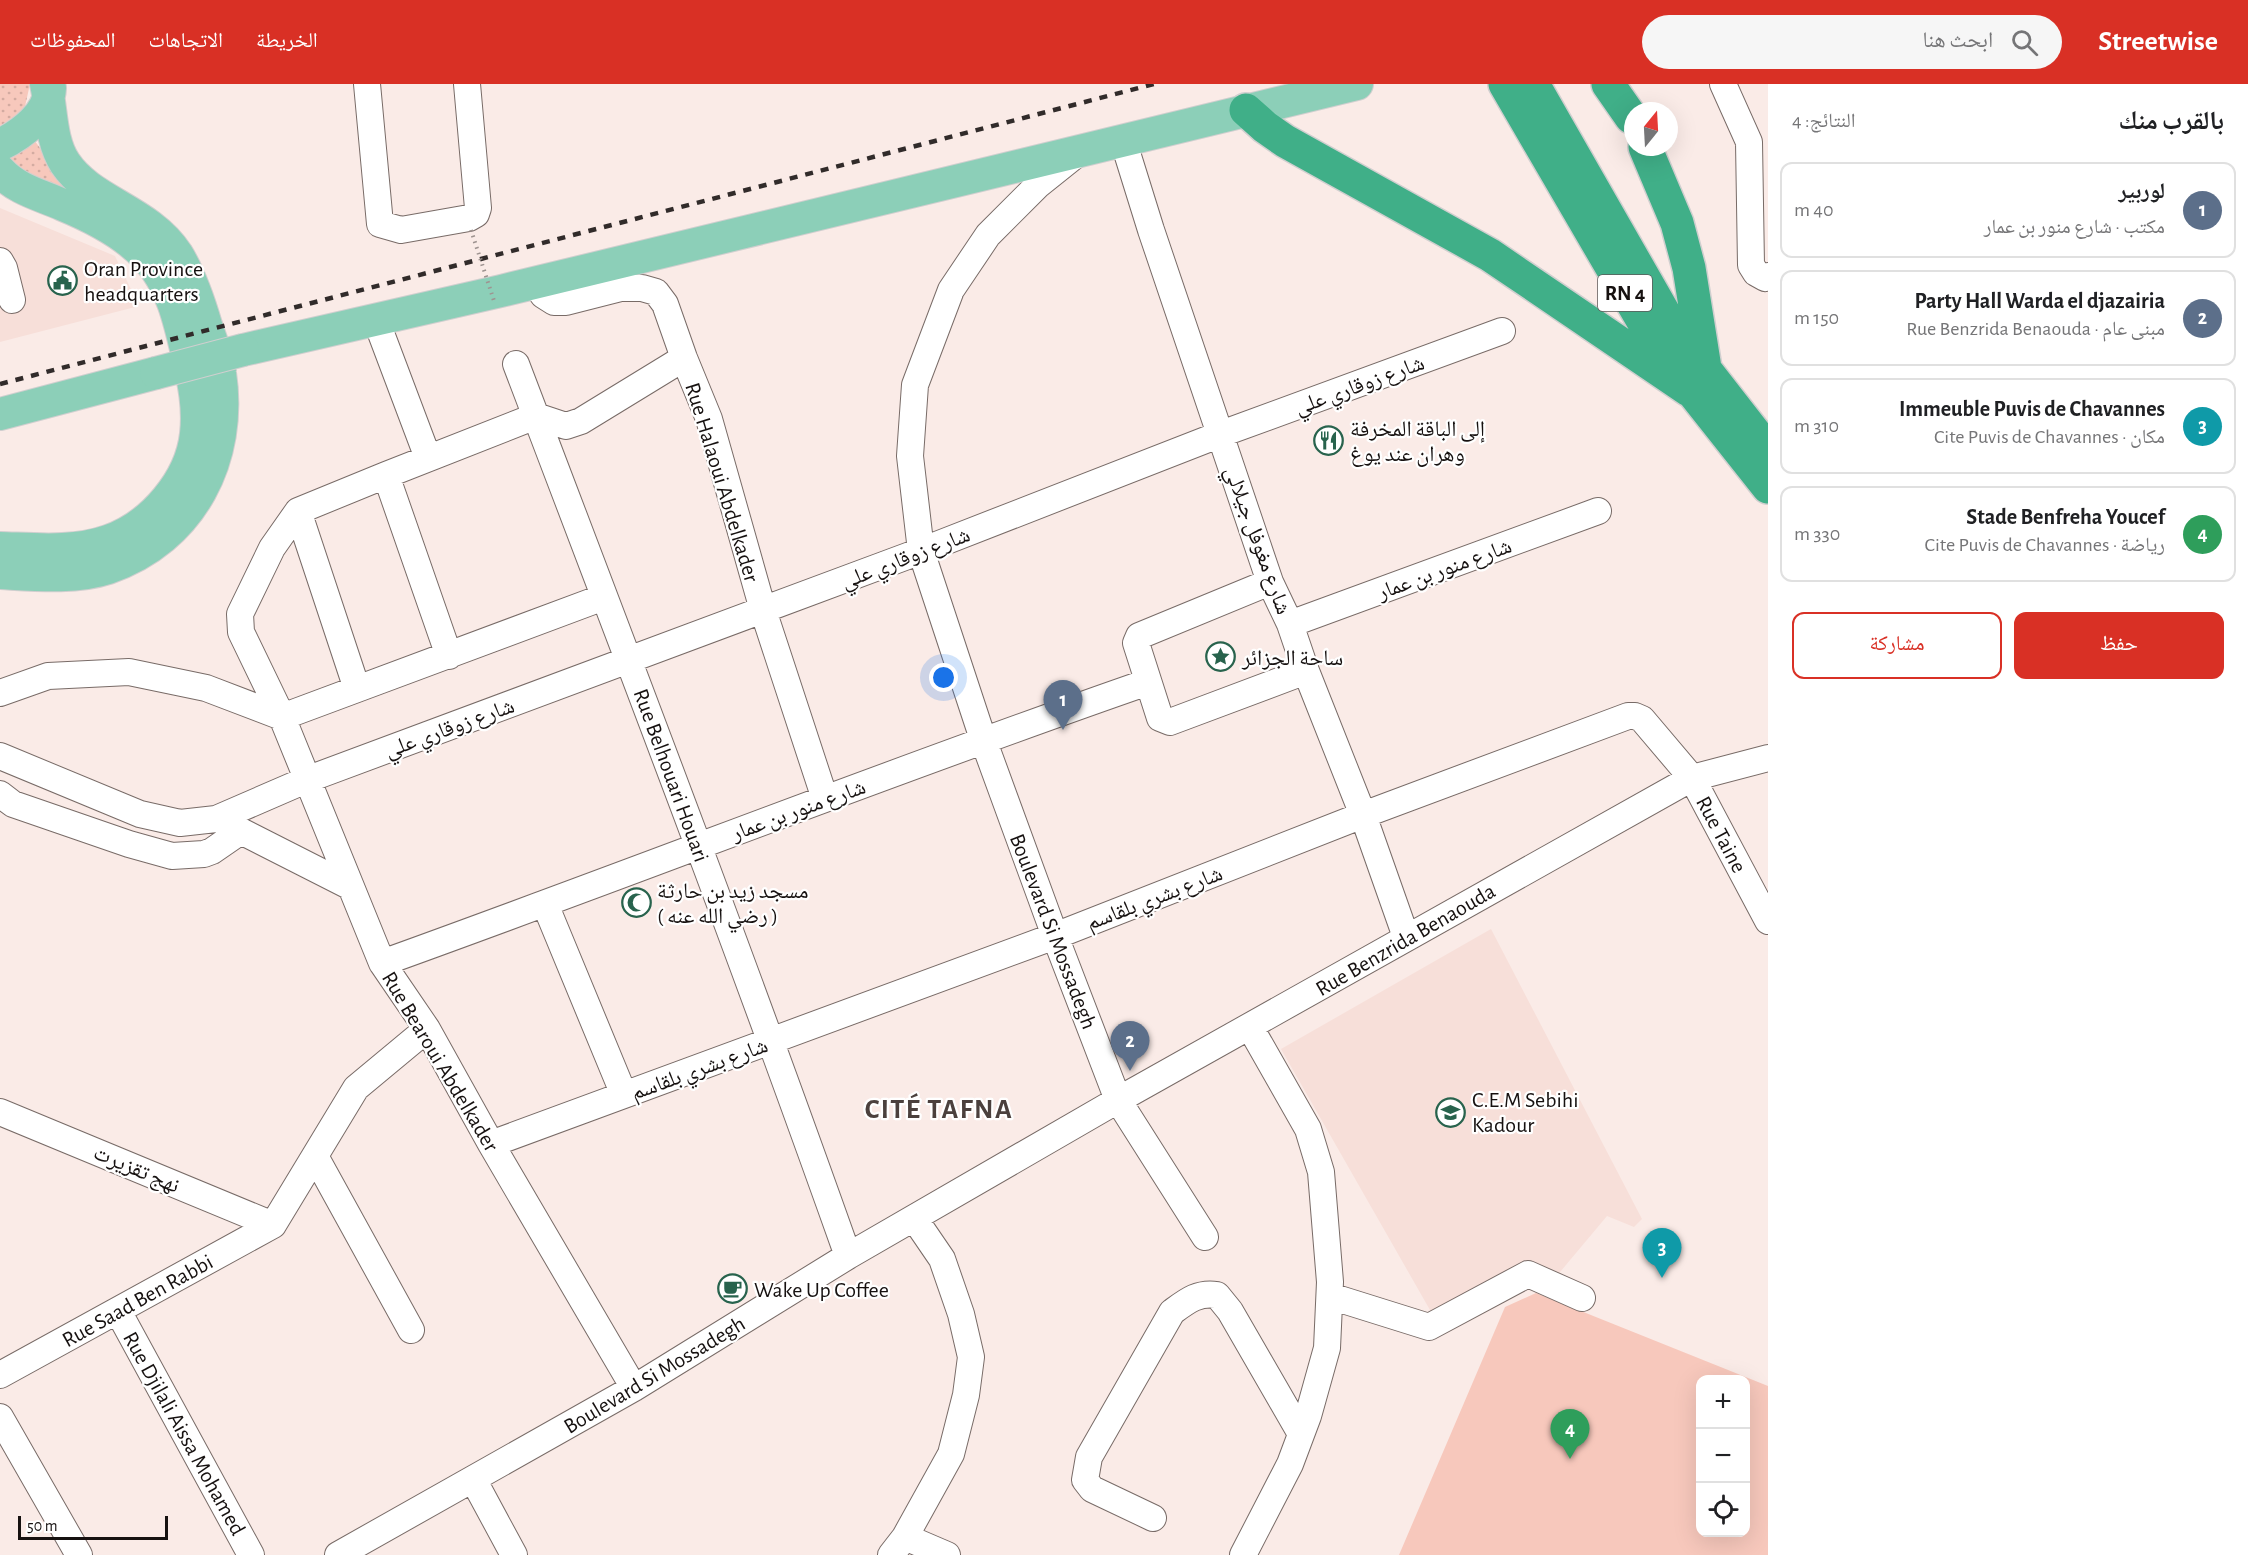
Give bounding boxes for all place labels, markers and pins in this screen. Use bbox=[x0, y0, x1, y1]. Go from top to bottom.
place label: Oran Province headquarters bbox=[84, 258, 203, 305]
public building icon: Oran Province headquarters bbox=[47, 265, 79, 297]
place label: إلى الباقة المخرفة وهران عند يوغ bbox=[1350, 418, 1485, 467]
restaurant icon: إلى الباقة المخرفة وهران عند يوغ bbox=[1313, 425, 1345, 457]
place icon: ساحة الجزائر bbox=[1205, 641, 1237, 673]
place label: ساحة الجزائر bbox=[1241, 647, 1343, 670]
pin: 1 bbox=[1044, 680, 1082, 730]
place label: مسجد زيد بن حارثة ( رضي الله عنه ) bbox=[657, 880, 809, 933]
mosque icon: مسجد زيد بن حارثة ( رضي الله عنه ) bbox=[620, 887, 652, 919]
pin: 2 bbox=[1110, 1022, 1150, 1071]
place label: C.E.M Sebihi Kadour bbox=[1472, 1089, 1579, 1136]
school or university icon: C.E.M Sebihi Kadour bbox=[1435, 1096, 1467, 1128]
pin: 3 bbox=[1642, 1228, 1682, 1278]
cafe icon: Wake Up Coffee bbox=[717, 1273, 749, 1305]
place label: Wake Up Coffee bbox=[754, 1279, 889, 1301]
pin: 4 bbox=[1550, 1410, 1590, 1459]

